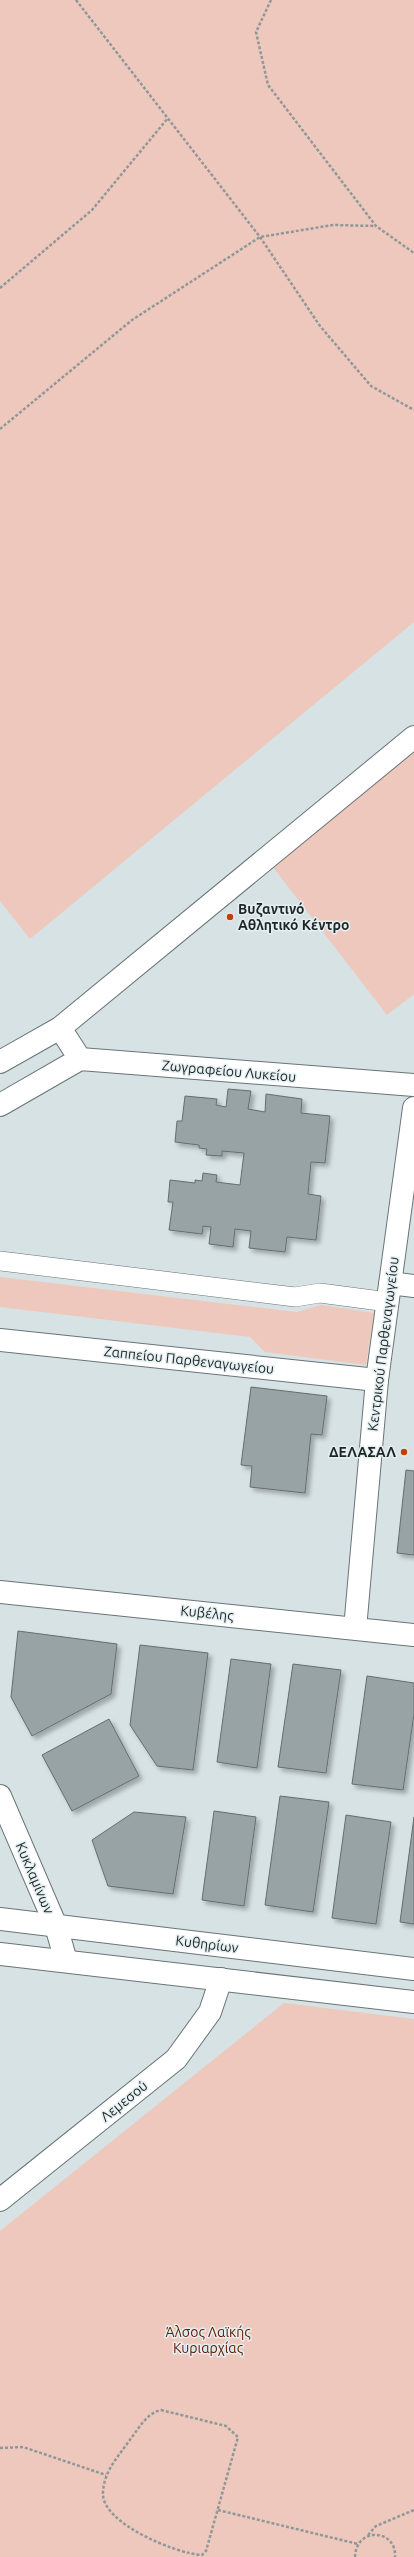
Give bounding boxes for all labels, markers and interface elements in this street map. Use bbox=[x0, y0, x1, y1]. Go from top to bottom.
place label: Βυζαντινό Αθλητικό Κέντρο bbox=[238, 901, 349, 933]
marker: Βυζαντινό Αθλητικό Κέντρο bbox=[225, 912, 235, 922]
street label: Ζωγραφείου Λυκείου bbox=[161, 1057, 297, 1085]
street label: Κεντρικού Παρθεναγωγείου bbox=[364, 1256, 402, 1432]
street label: Ζαππείου Παρθεναγωγείου bbox=[103, 1343, 275, 1377]
place label: ΔΕΛΑΣΑΛ bbox=[329, 1444, 396, 1460]
marker: ΔΕΛΑΣΑΛ bbox=[399, 1447, 409, 1457]
street label: Κυβέλης bbox=[180, 1602, 235, 1624]
street label: Κυκλαμίνων bbox=[13, 1840, 57, 1916]
street label: Κυθηρίων bbox=[175, 1932, 240, 1956]
street label: Λεμεσού bbox=[97, 2077, 151, 2125]
park label: Άλσος Λαϊκής Κυριαρχίας bbox=[165, 2324, 251, 2356]

